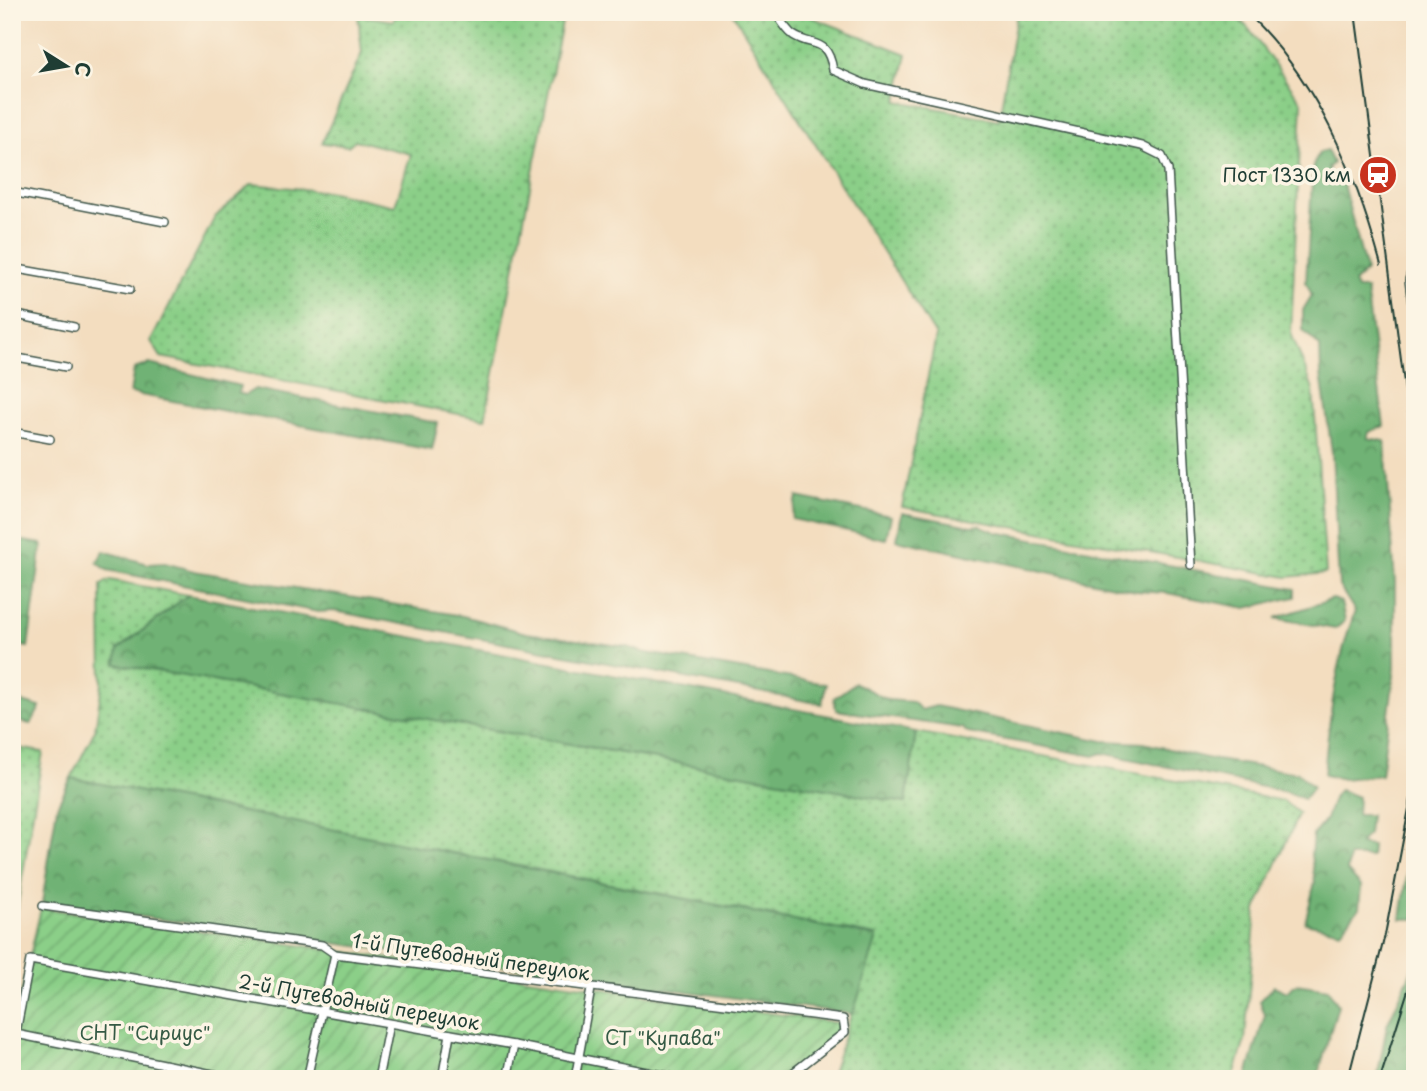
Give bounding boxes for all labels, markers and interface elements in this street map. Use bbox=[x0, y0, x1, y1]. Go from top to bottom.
north arrow bbox=[32, 32, 102, 102]
text: С bbox=[69, 60, 99, 79]
station icon: Пост 1330 км bbox=[1357, 154, 1399, 196]
place label: Пост 1330 км bbox=[1223, 160, 1351, 188]
street label: 1-й Путеводный переулок bbox=[351, 925, 592, 987]
street label: 2-й Путеводный переулок bbox=[236, 966, 483, 1036]
park label: СНТ "Сириус" bbox=[79, 1018, 211, 1046]
park label: СТ "Купава" bbox=[605, 1023, 721, 1051]

